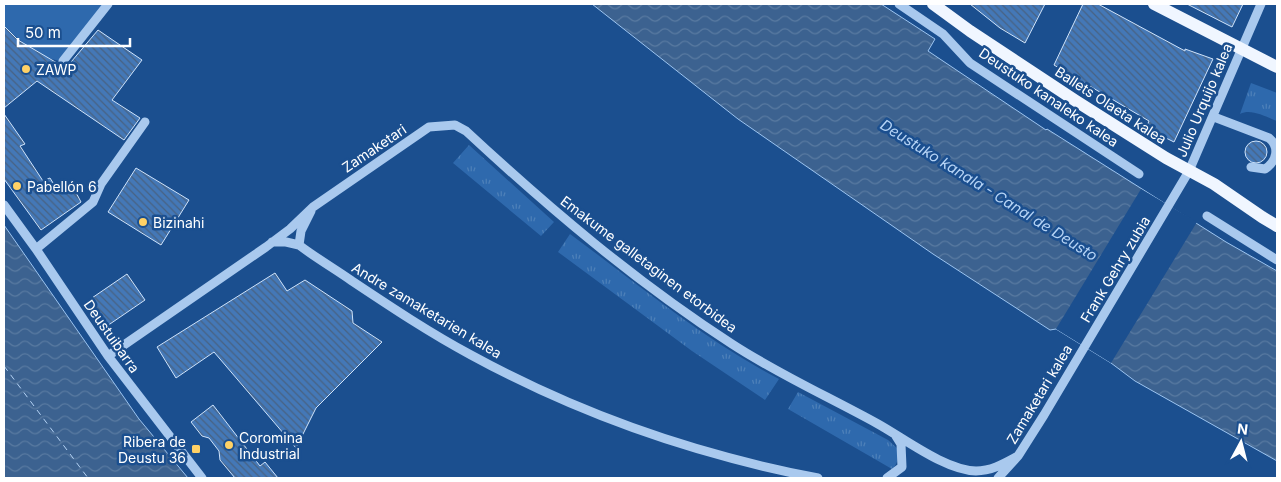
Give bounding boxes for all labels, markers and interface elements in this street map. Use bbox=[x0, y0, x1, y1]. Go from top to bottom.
scale bar bbox=[18, 15, 130, 47]
text: 50 m bbox=[25, 23, 61, 42]
street label: Julio Urquijo kalea bbox=[1172, 41, 1236, 159]
street label: Deustuko kanaleko kalea bbox=[976, 44, 1122, 150]
place label: ZAWP bbox=[36, 61, 76, 78]
marker: ZAWP bbox=[20, 63, 32, 75]
street label: Ballets Olaeta kalea bbox=[1052, 63, 1170, 147]
water label: Deustuko kanala - Canal de Deusto bbox=[877, 115, 1101, 265]
street label: Zamaketari bbox=[339, 120, 409, 176]
place label: Pabellón 6 bbox=[27, 178, 97, 195]
marker: Pabellón 6 bbox=[11, 180, 23, 192]
street label: Emakume galletaginen etorbidea bbox=[557, 192, 741, 336]
street label: Frank Gehry zubia bbox=[1077, 213, 1153, 325]
place label: Bizinahi bbox=[153, 214, 204, 231]
marker: Bizinahi bbox=[137, 216, 149, 228]
street label: Andre zamaketarien kalea bbox=[349, 258, 505, 362]
street label: Deustuibarra bbox=[81, 296, 143, 376]
street label: Zamaketari kalea bbox=[1003, 341, 1075, 447]
north arrow bbox=[1216, 417, 1266, 467]
text: N bbox=[1236, 420, 1249, 438]
place label: Coromina Industrial bbox=[239, 429, 303, 462]
place label: Ribera de Deustu 36 bbox=[118, 433, 186, 466]
marker: Coromina Industrial bbox=[223, 439, 235, 451]
marker: Ribera de Deustu 36 bbox=[190, 443, 202, 455]

